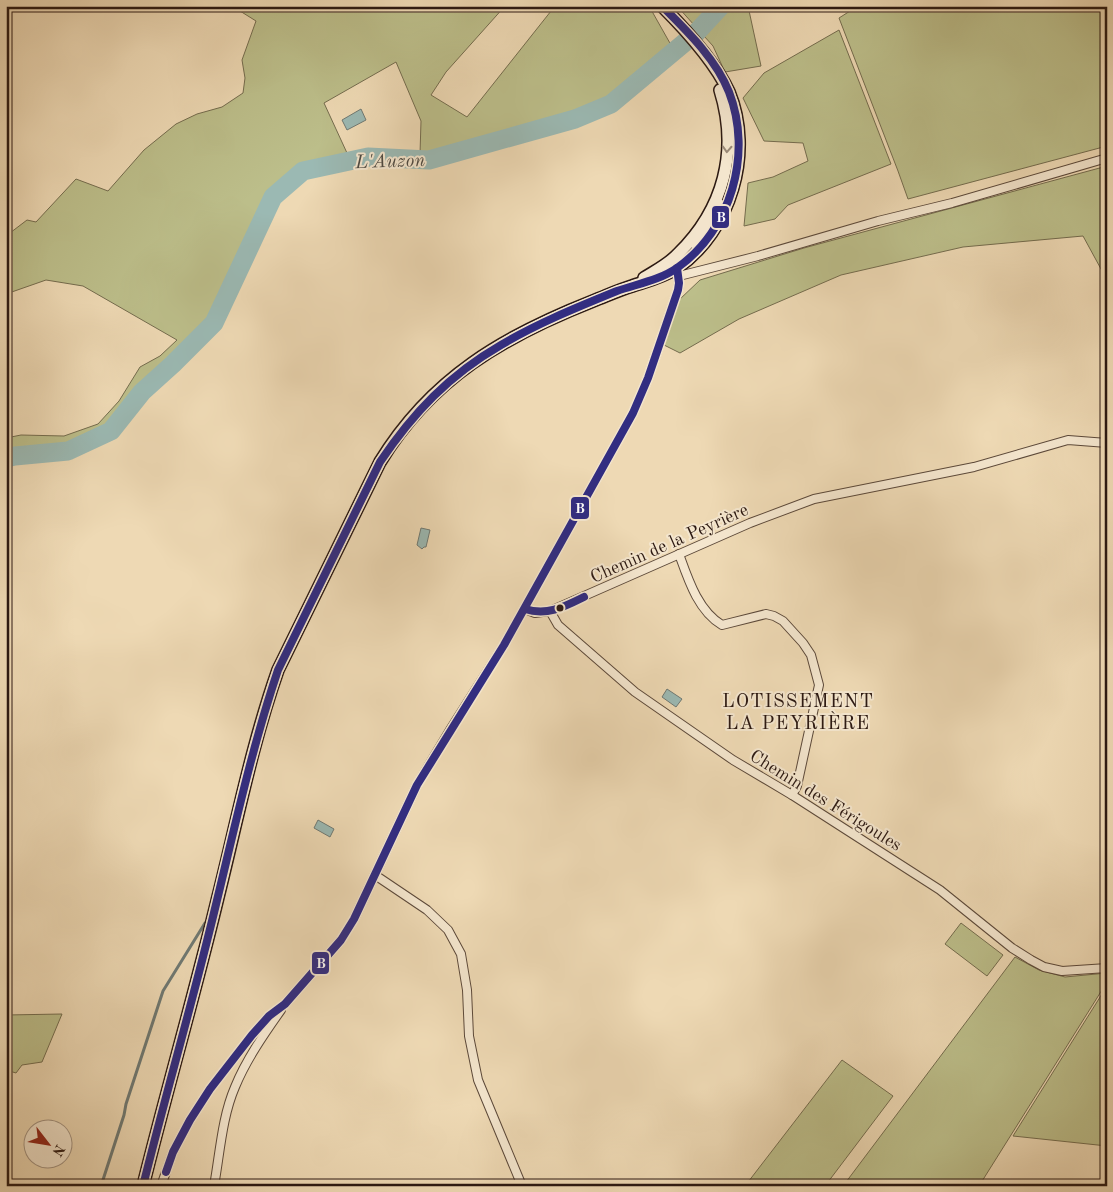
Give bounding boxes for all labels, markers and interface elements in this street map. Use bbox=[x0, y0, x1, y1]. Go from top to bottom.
one-way arrow bbox=[722, 145, 733, 153]
water label: L'Auzon bbox=[354, 152, 426, 173]
line badge: B bbox=[711, 205, 730, 229]
text: B bbox=[716, 211, 726, 225]
line badge: B bbox=[570, 496, 590, 520]
street label: Chemin de la Peyrière bbox=[588, 501, 751, 587]
text: B bbox=[575, 502, 585, 516]
unlabelled marker bbox=[555, 603, 565, 613]
district label: LOTISSEMENT LA PEYRIÈRE bbox=[722, 693, 874, 734]
street label: Chemin des Férigoules bbox=[746, 747, 905, 855]
line badge: B bbox=[311, 951, 330, 975]
text: B bbox=[316, 957, 326, 971]
north arrow bbox=[22, 1120, 72, 1170]
text: N bbox=[49, 1142, 67, 1159]

